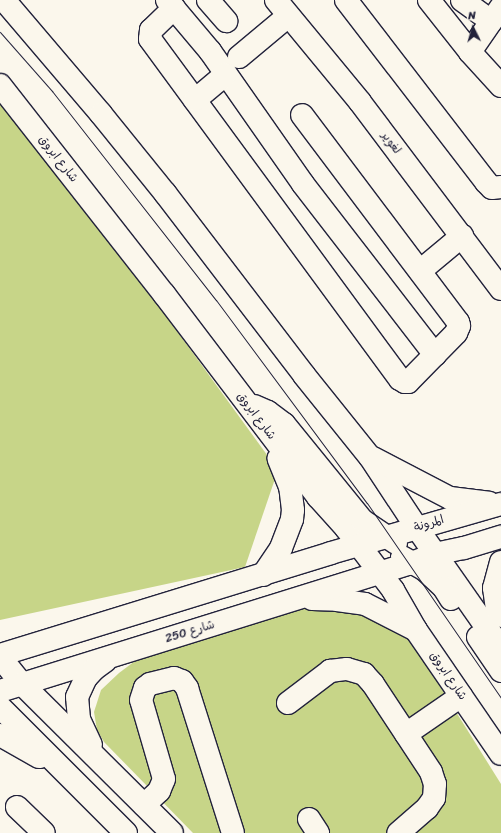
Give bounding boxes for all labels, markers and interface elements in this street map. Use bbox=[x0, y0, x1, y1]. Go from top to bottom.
text: N bbox=[467, 6, 477, 25]
north arrow bbox=[453, 8, 493, 48]
street label: لغوير bbox=[378, 129, 404, 157]
street label: شارع ابروق bbox=[35, 133, 81, 185]
street label: شارع ابروق bbox=[234, 389, 278, 443]
street label: المرونة bbox=[412, 513, 446, 535]
street label: شارع 250 bbox=[164, 618, 216, 646]
street label: شارع ابروق bbox=[426, 649, 470, 703]

